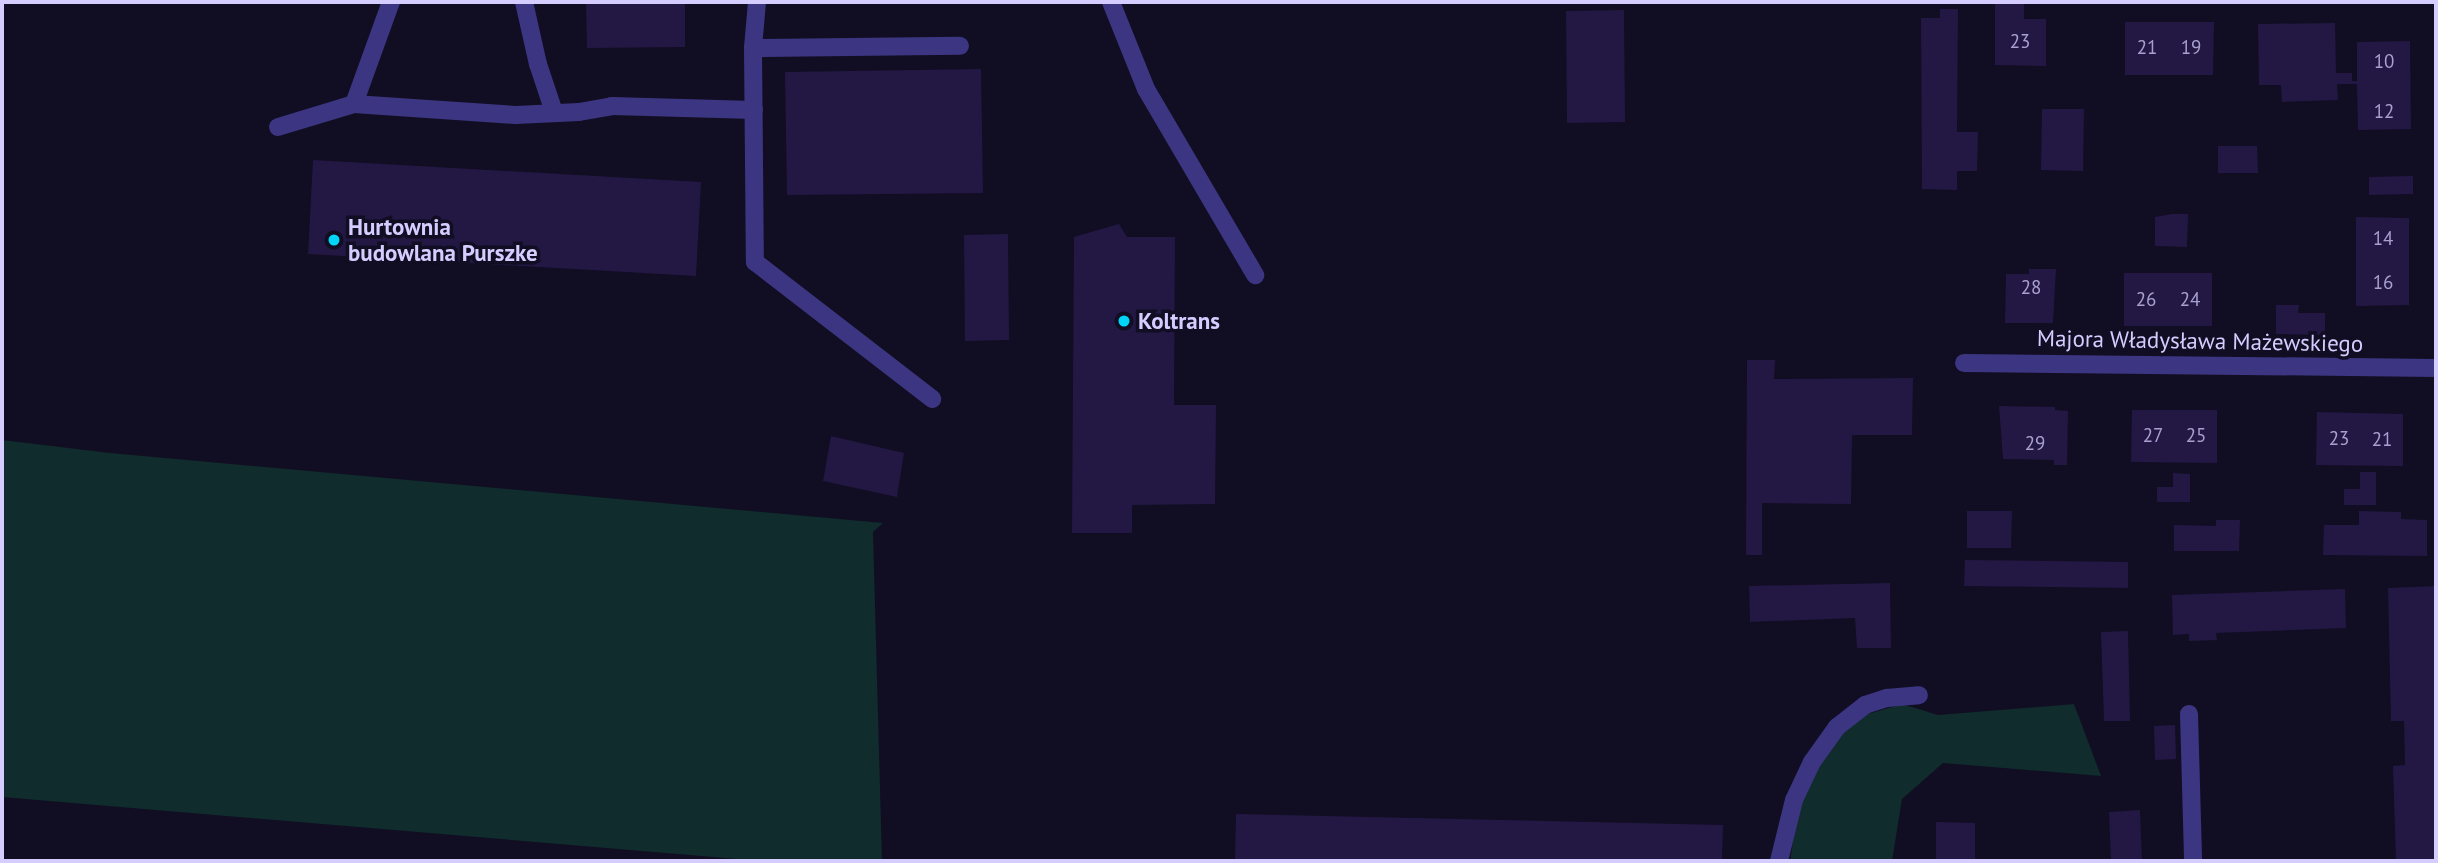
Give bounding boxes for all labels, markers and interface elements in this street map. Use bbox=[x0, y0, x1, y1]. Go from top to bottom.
house number: 23 bbox=[2010, 31, 2030, 53]
house number: 21 bbox=[2137, 37, 2157, 59]
house number: 19 bbox=[2181, 37, 2201, 59]
house number: 10 bbox=[2374, 51, 2394, 73]
house number: 12 bbox=[2374, 101, 2394, 123]
place label: Hurtownia budowlana Purszke bbox=[348, 213, 538, 267]
house number: 14 bbox=[2373, 228, 2393, 250]
marker: Hurtownia budowlana Purszke bbox=[326, 232, 342, 248]
house number: 16 bbox=[2373, 272, 2393, 294]
house number: 28 bbox=[2021, 277, 2041, 299]
house number: 26 bbox=[2136, 289, 2156, 311]
house number: 24 bbox=[2180, 289, 2200, 311]
place label: Koltrans bbox=[1138, 307, 1220, 335]
marker: Koltrans bbox=[1116, 313, 1132, 329]
street label: Majora Władysława Mażewskiego bbox=[2036, 324, 2364, 358]
house number: 27 bbox=[2143, 425, 2163, 447]
house number: 25 bbox=[2186, 425, 2206, 447]
house number: 23 bbox=[2329, 428, 2349, 450]
house number: 21 bbox=[2372, 429, 2392, 451]
house number: 29 bbox=[2025, 433, 2045, 455]

